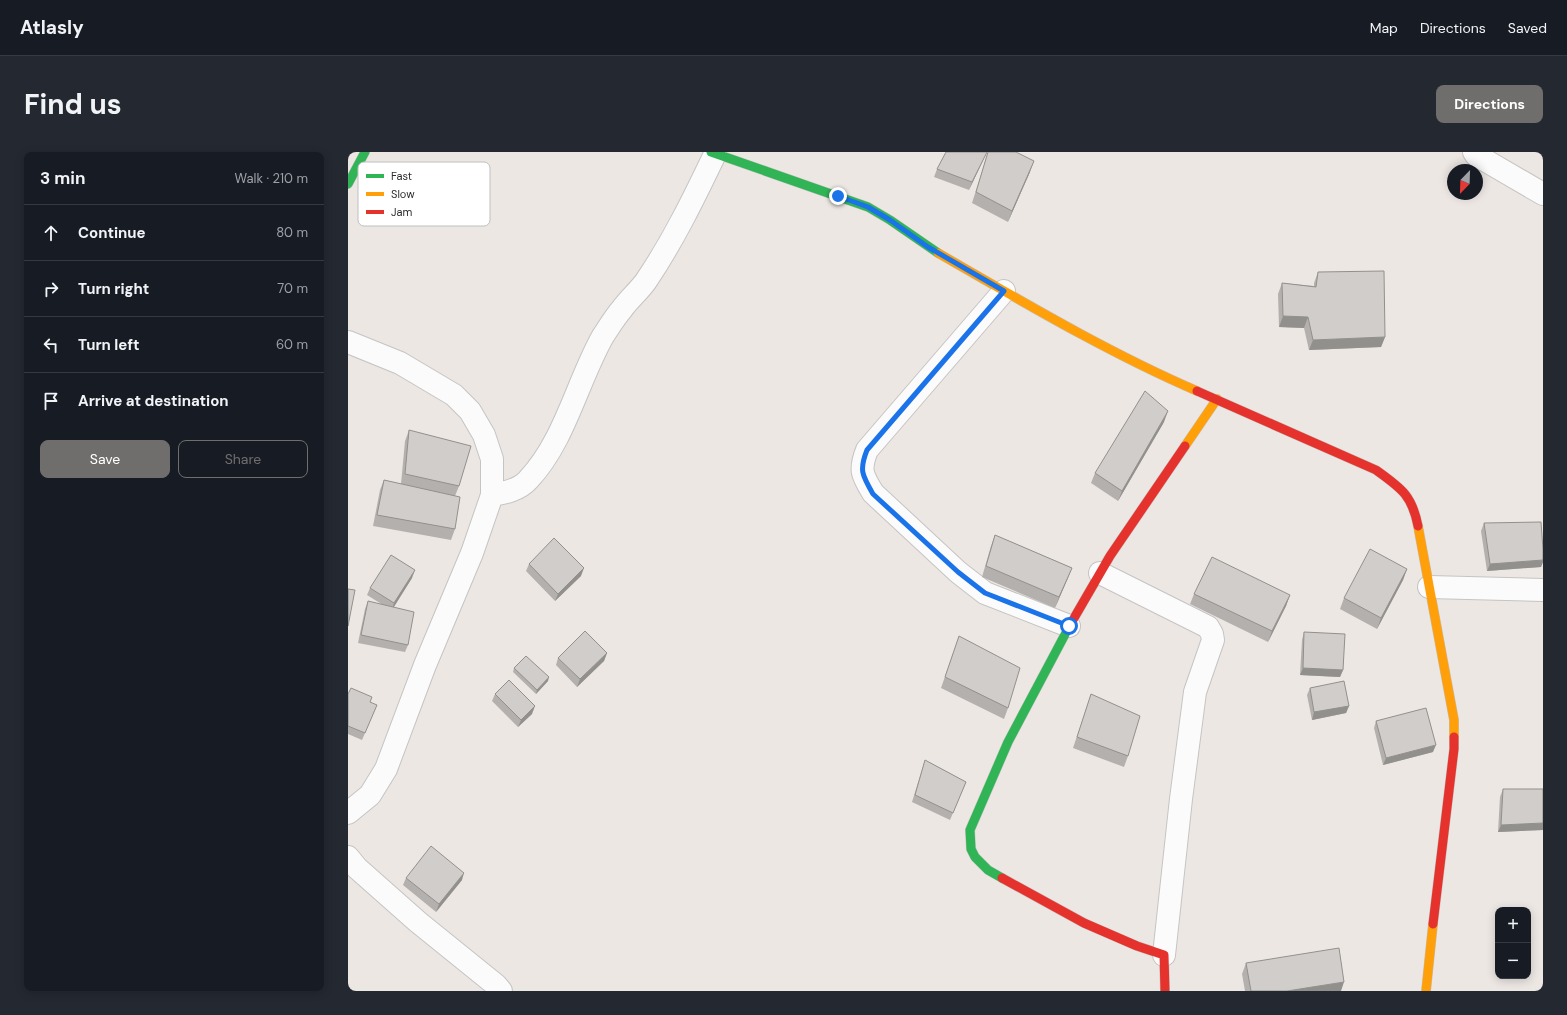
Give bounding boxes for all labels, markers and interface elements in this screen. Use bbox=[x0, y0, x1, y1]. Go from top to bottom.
text: Atlasly bbox=[20, 15, 84, 40]
text: Map bbox=[1370, 19, 1398, 37]
text: Directions bbox=[1420, 19, 1486, 37]
text: Saved bbox=[1508, 19, 1547, 37]
button: Directions bbox=[1436, 85, 1543, 123]
text: Find us bbox=[24, 86, 122, 123]
legend bbox=[358, 162, 490, 226]
north arrow bbox=[1447, 164, 1483, 200]
text: 3 min bbox=[40, 167, 85, 189]
text: Fast bbox=[391, 169, 412, 183]
text: Walk · 210 m bbox=[235, 170, 308, 187]
text: Slow bbox=[391, 187, 415, 201]
route end bbox=[829, 187, 847, 205]
text: Jam bbox=[391, 205, 412, 219]
icon: ahead bbox=[40, 222, 62, 244]
text: Continue bbox=[78, 223, 146, 243]
text: 80 m bbox=[276, 224, 308, 241]
icon: right bbox=[40, 278, 62, 300]
text: Turn right bbox=[78, 279, 149, 299]
text: 70 m bbox=[277, 280, 308, 297]
icon: left bbox=[40, 334, 62, 356]
text: Turn left bbox=[78, 335, 139, 355]
text: 60 m bbox=[276, 336, 308, 353]
icon: arrive bbox=[40, 390, 62, 412]
text: Arrive at destination bbox=[78, 391, 229, 411]
button: Save bbox=[40, 440, 170, 478]
button: Share bbox=[178, 440, 308, 478]
route start bbox=[1060, 617, 1078, 635]
map controls bbox=[1495, 907, 1531, 979]
button: + bbox=[1495, 907, 1531, 943]
button: − bbox=[1495, 943, 1531, 979]

